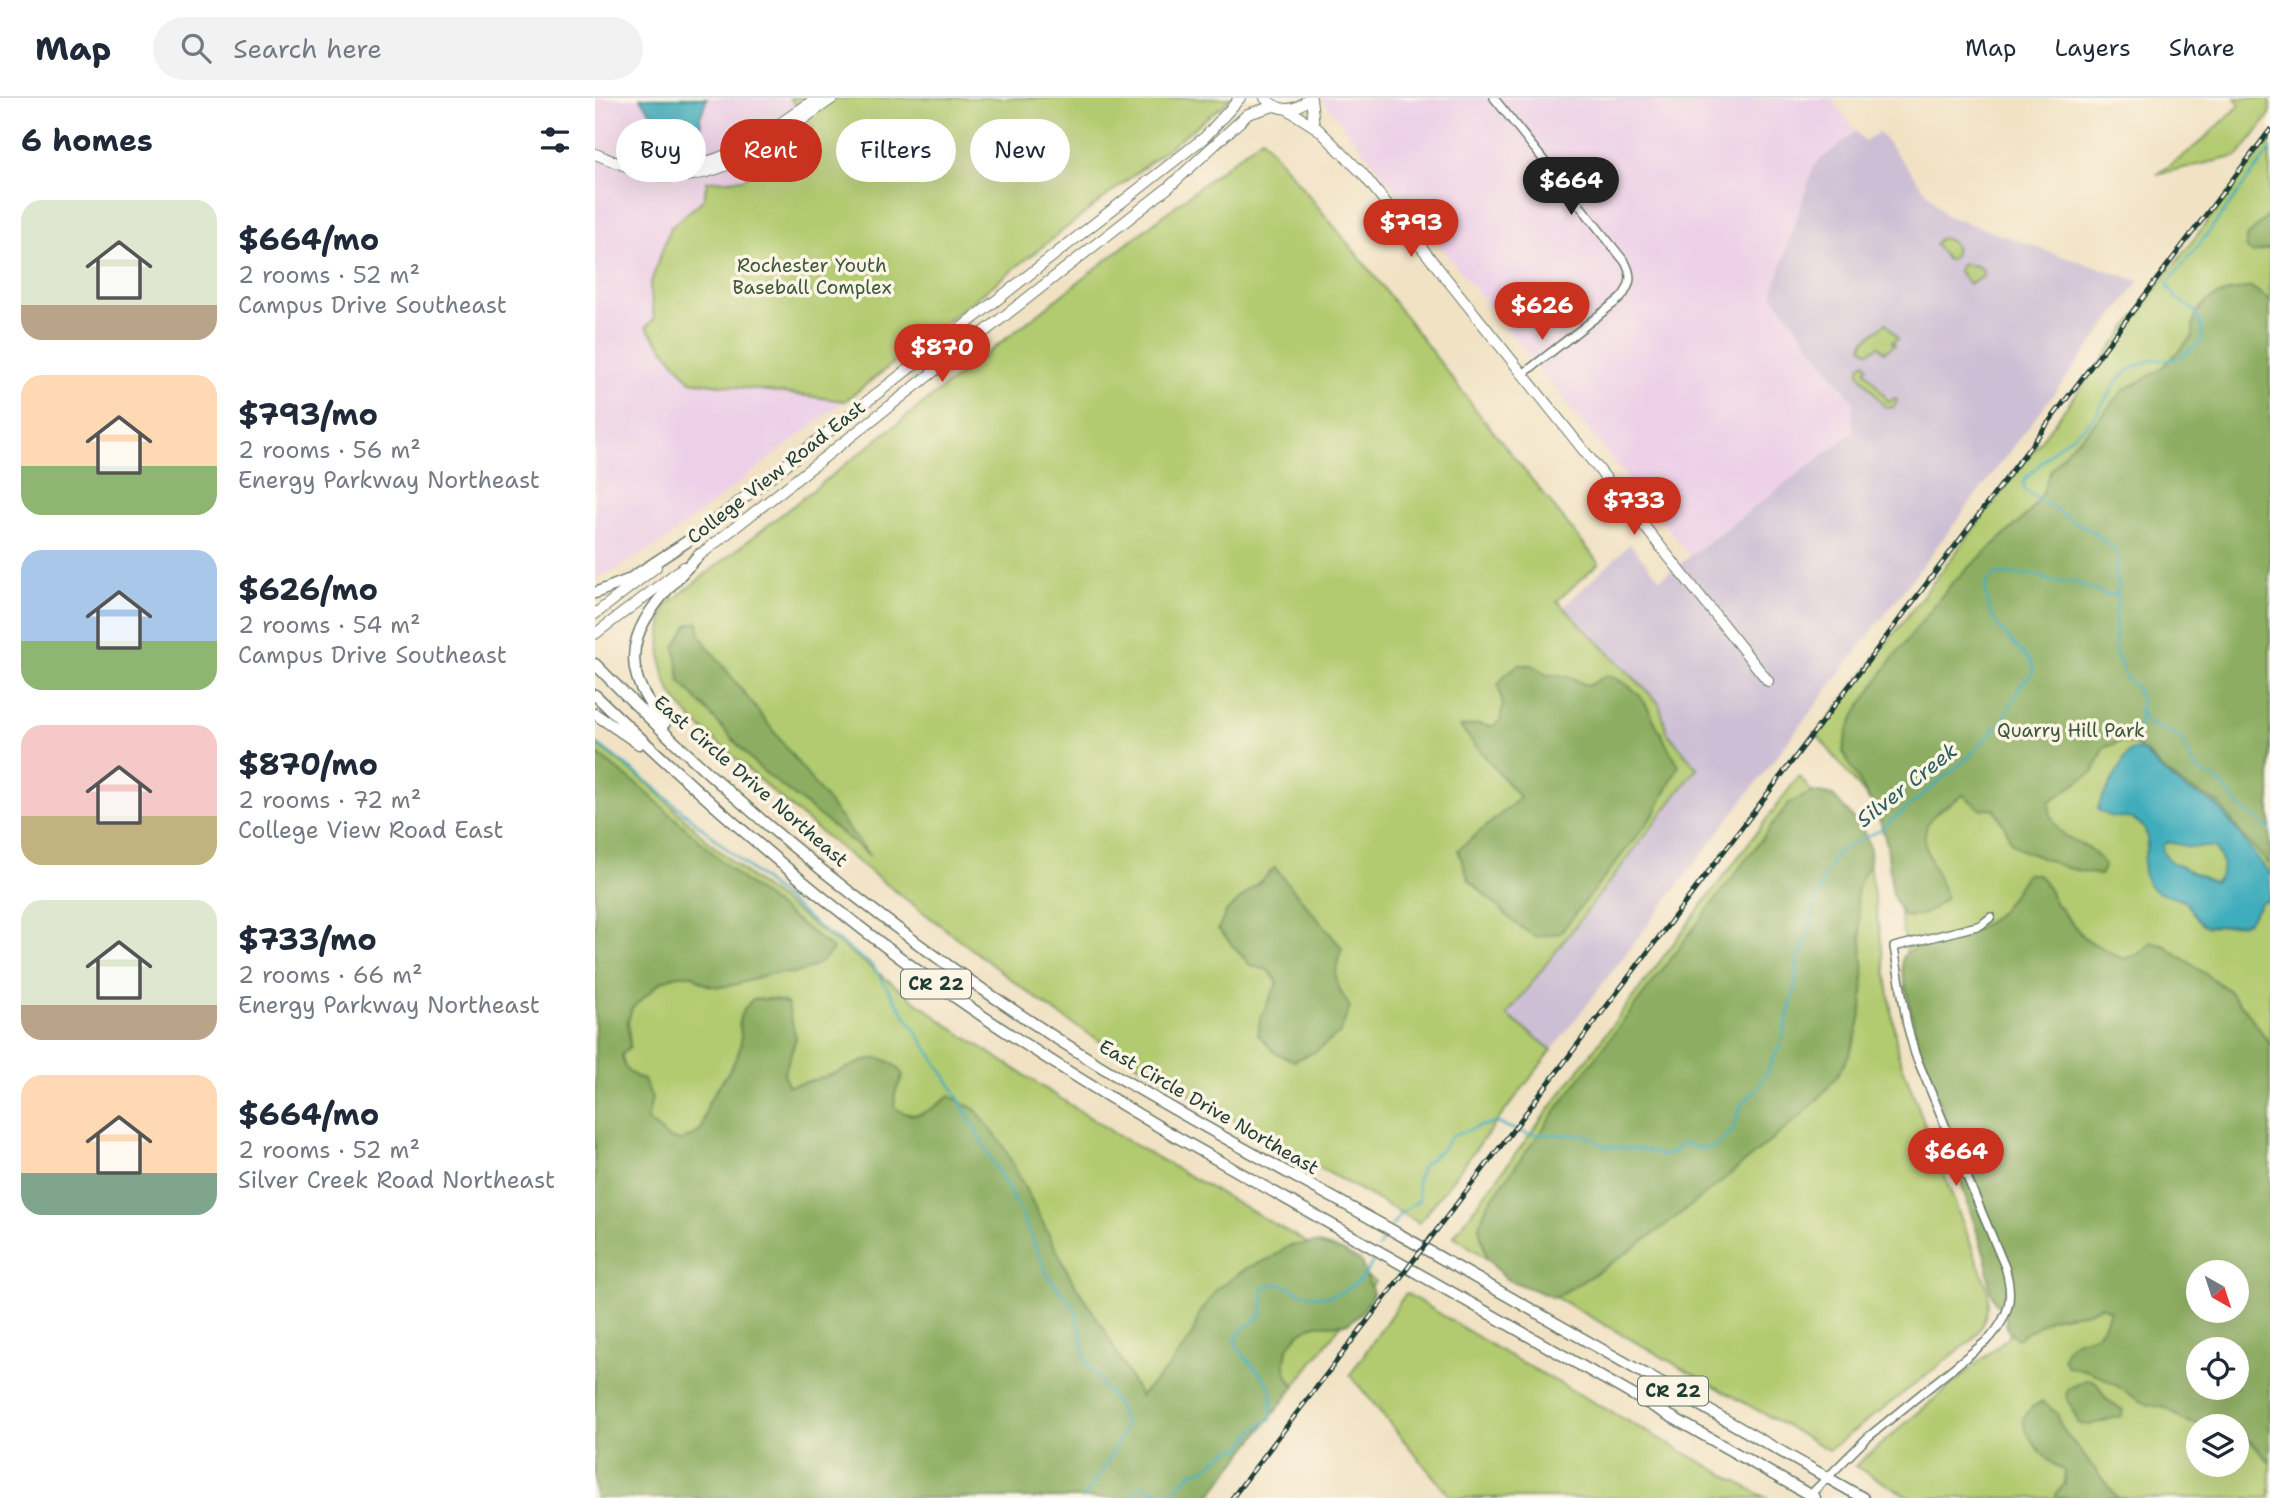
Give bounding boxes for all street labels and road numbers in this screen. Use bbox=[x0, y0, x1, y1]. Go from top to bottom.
street label: College View Road East bbox=[682, 395, 870, 549]
street label: East Circle Drive Northeast bbox=[648, 690, 854, 872]
road number: CR 22 bbox=[901, 970, 971, 998]
street label: East Circle Drive Northeast bbox=[1094, 1034, 1324, 1180]
road number: CR 22 bbox=[1638, 1376, 1708, 1406]

